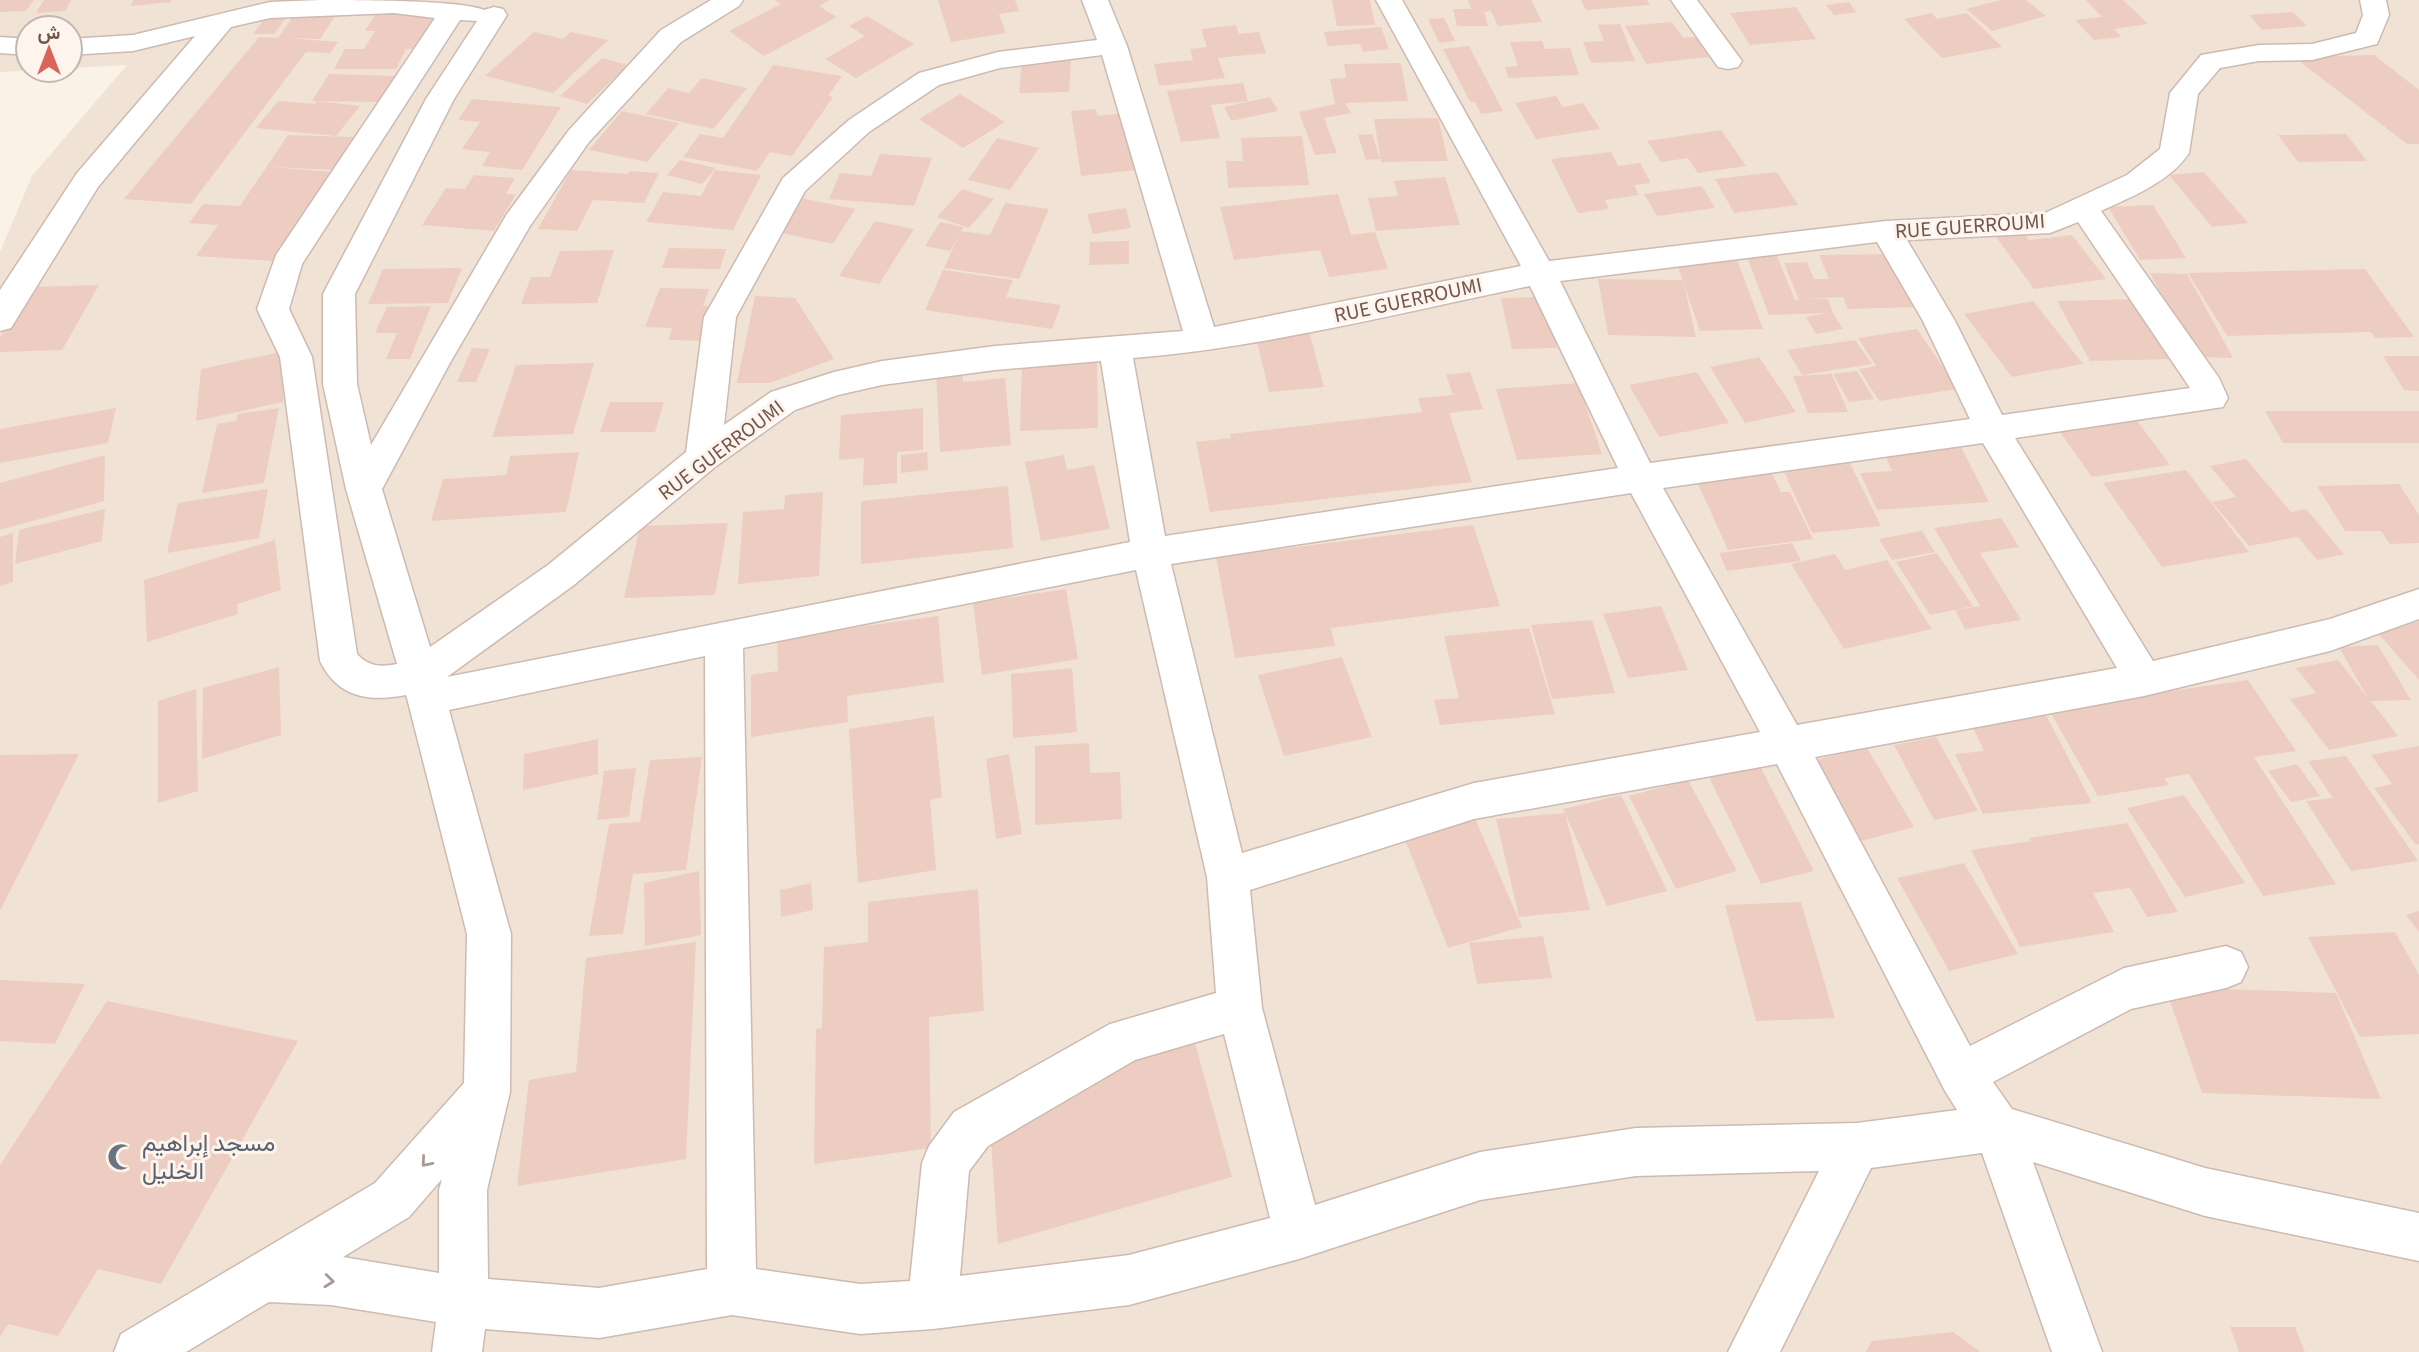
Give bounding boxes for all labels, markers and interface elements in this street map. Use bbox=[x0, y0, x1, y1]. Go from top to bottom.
north arrow bbox=[14, 14, 84, 84]
text: ش bbox=[38, 20, 61, 47]
street label: RUE GUERROUMI bbox=[1894, 206, 2046, 246]
street label: RUE GUERROUMI bbox=[1331, 270, 1485, 330]
street label: RUE GUERROUMI bbox=[652, 393, 790, 507]
place label: مسجد إبراهيم الخليل bbox=[142, 1126, 275, 1189]
mosque icon: مسجد إبراهيم الخليل bbox=[106, 1142, 136, 1172]
one-way arrow bbox=[422, 1153, 434, 1166]
one-way arrow bbox=[324, 1273, 335, 1288]

